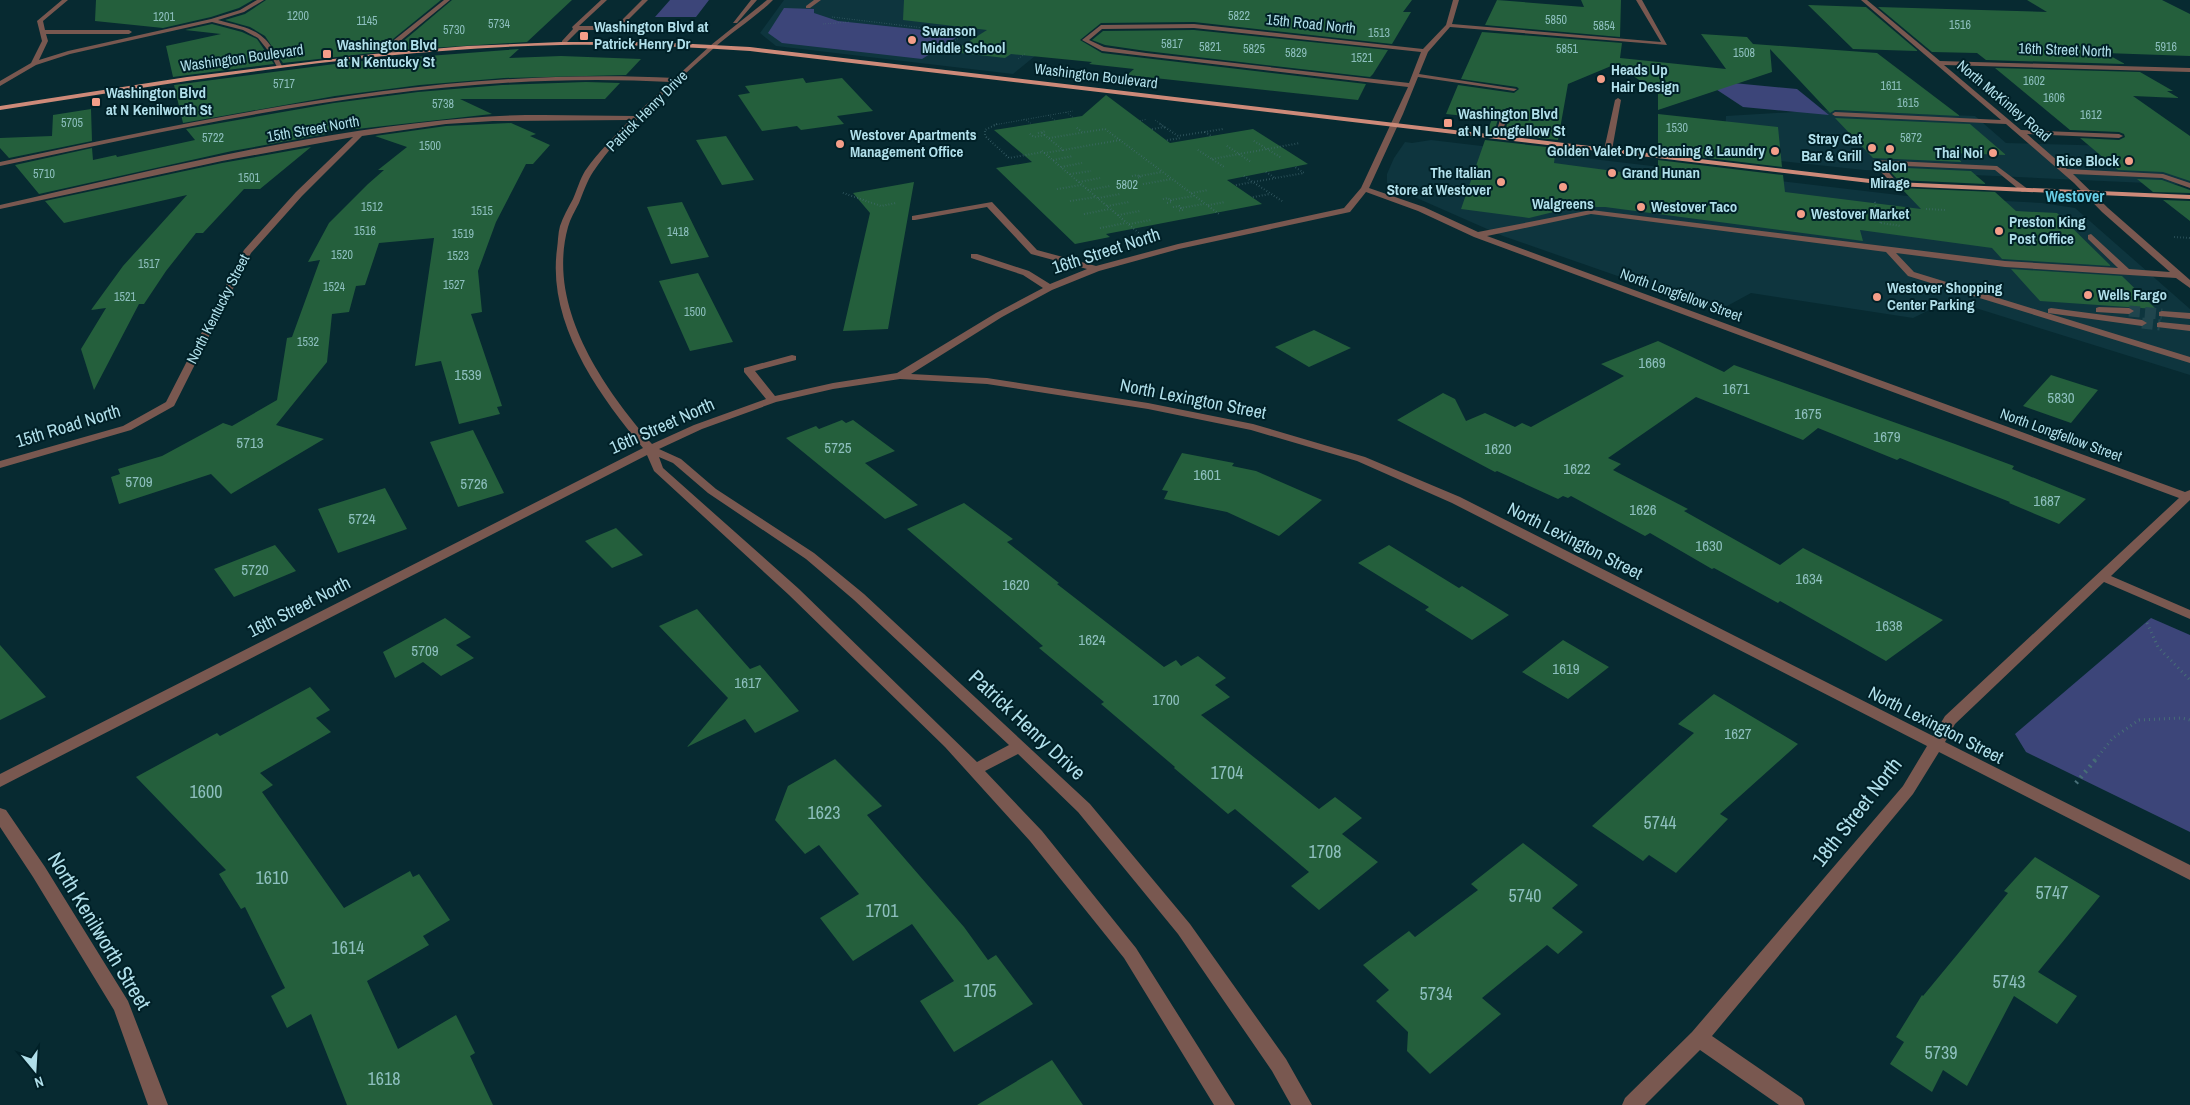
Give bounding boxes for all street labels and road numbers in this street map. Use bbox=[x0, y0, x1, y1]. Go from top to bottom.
street label: 15th Road North bbox=[1265, 8, 1357, 39]
street label: 16th Street North bbox=[2018, 37, 2112, 62]
street label: Washington Boulevard bbox=[179, 38, 305, 77]
street label: North McKinley Road bbox=[1953, 55, 2056, 146]
street label: Washington Boulevard bbox=[1033, 58, 1159, 93]
street label: Patrick Henry Drive bbox=[601, 65, 692, 156]
street label: 15th Street North bbox=[265, 110, 361, 147]
street label: 16th Street North bbox=[1049, 221, 1163, 280]
street label: North Kentucky Street bbox=[181, 250, 254, 367]
street label: North Longfellow Street bbox=[1617, 263, 1746, 327]
street label: North Lexington Street bbox=[1118, 372, 1268, 425]
street label: 16th Street North bbox=[605, 391, 718, 460]
street label: 15th Road North bbox=[12, 398, 123, 453]
street label: North Longfellow Street bbox=[1997, 403, 2126, 467]
street label: North Lexington Street bbox=[1503, 496, 1647, 585]
street label: 16th Street North bbox=[243, 570, 355, 643]
street label: Patrick Henry Drive bbox=[963, 663, 1092, 786]
street label: North Lexington Street bbox=[1864, 680, 2008, 769]
street label: 18th Street North bbox=[1805, 751, 1908, 872]
street label: North Kenilworth Street bbox=[41, 847, 158, 1015]

